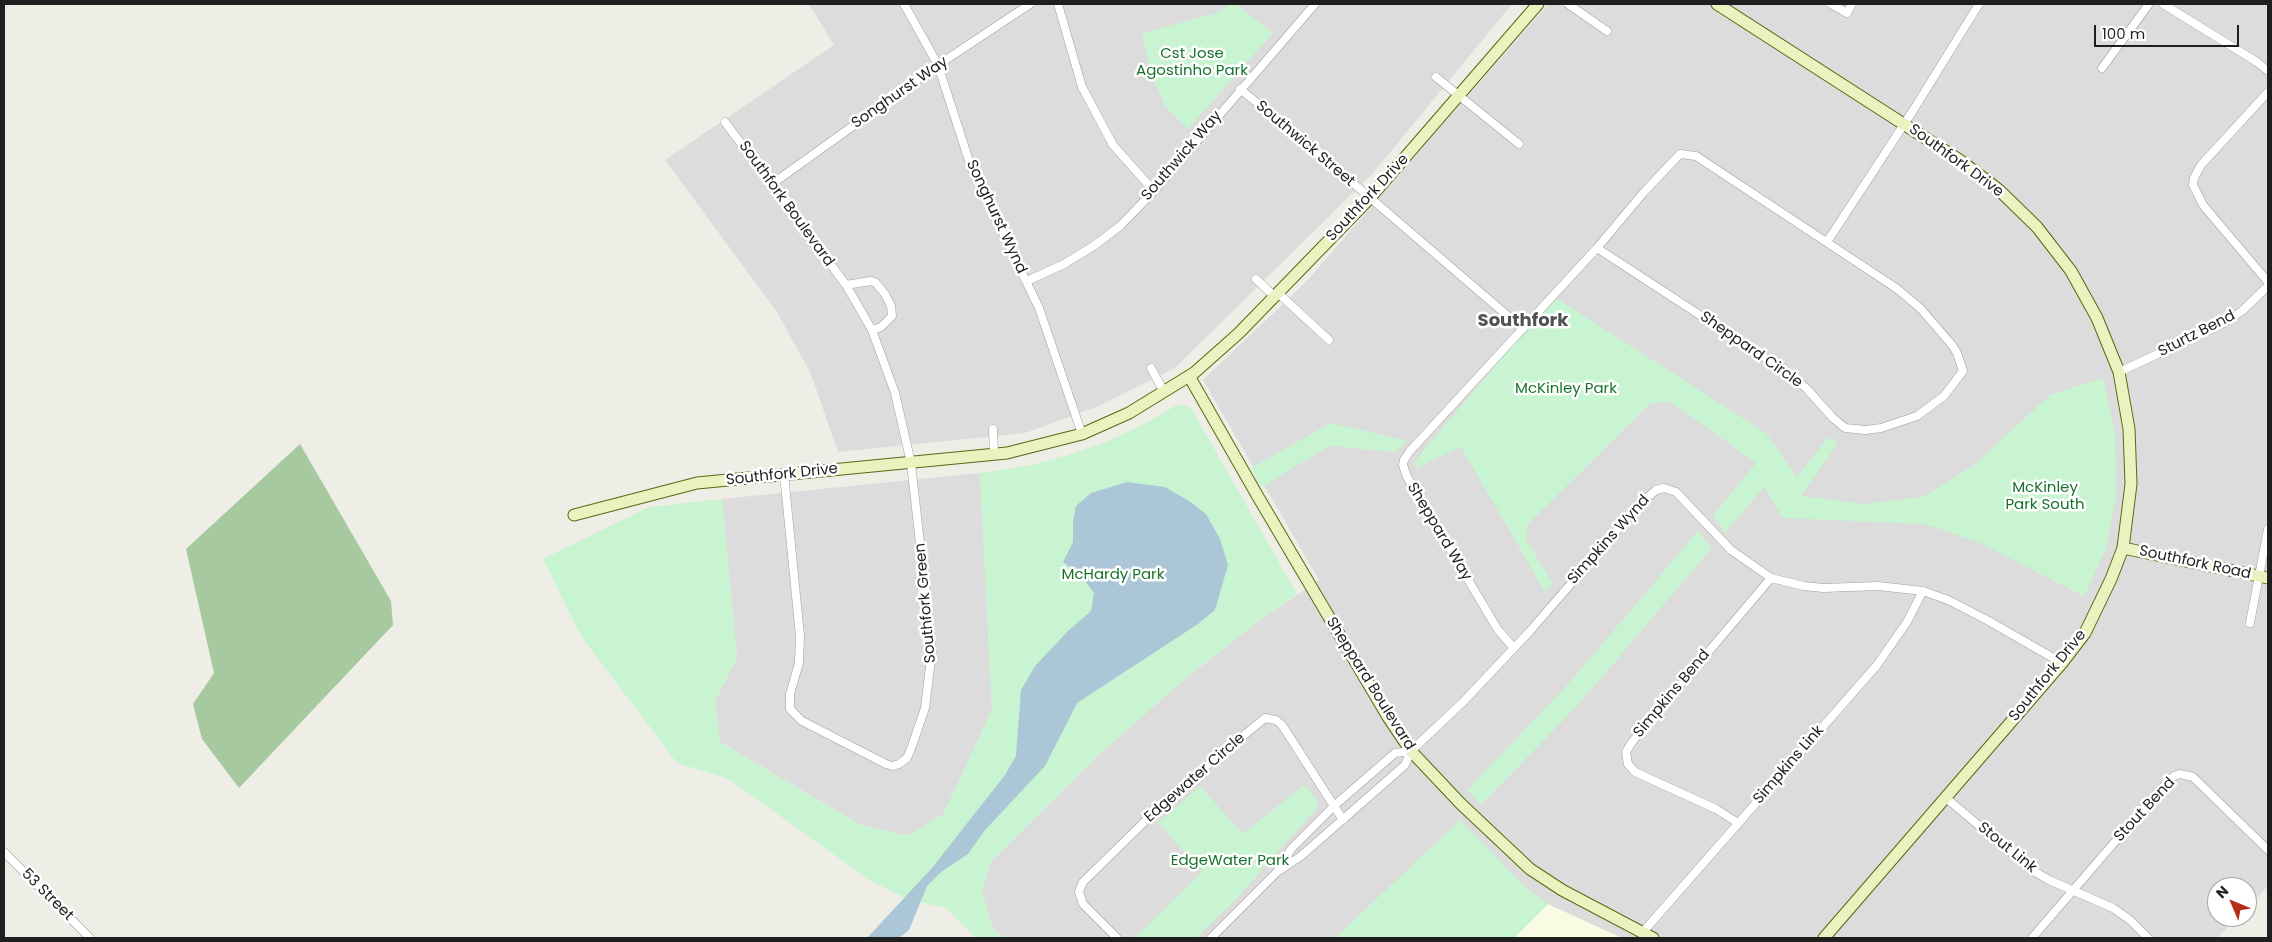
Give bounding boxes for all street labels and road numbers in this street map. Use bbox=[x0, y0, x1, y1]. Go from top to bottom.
street label: Songhurst Way bbox=[848, 53, 952, 133]
street label: Southwick Street bbox=[1252, 97, 1358, 191]
street label: Southwick Way bbox=[1138, 107, 1226, 205]
street label: Southfork Drive bbox=[1905, 121, 2007, 201]
street label: Southfork Boulevard bbox=[734, 138, 838, 270]
street label: Southfork Drive bbox=[1323, 151, 1413, 245]
street label: Songhurst Wynd bbox=[962, 157, 1030, 277]
street label: Sturtz Bend bbox=[2155, 307, 2239, 361]
street label: Sheppard Circle bbox=[1696, 308, 1806, 392]
street label: Southfork Drive bbox=[725, 460, 839, 490]
street label: Sheppard Way bbox=[1403, 480, 1475, 584]
street label: Simpkins Wynd bbox=[1564, 492, 1654, 588]
street label: Southfork Green bbox=[912, 542, 940, 664]
street label: Southfork Road bbox=[2137, 542, 2253, 584]
street label: Sheppard Boulevard bbox=[1322, 614, 1418, 754]
street label: Southfork Drive bbox=[2006, 627, 2090, 725]
street label: Simpkins Bend bbox=[1630, 646, 1714, 742]
street label: Simpkins Link bbox=[1750, 722, 1828, 808]
street label: Edgewater Circle bbox=[1141, 730, 1249, 826]
street label: Stout Bend bbox=[2111, 774, 2179, 846]
street label: Stout Link bbox=[1974, 819, 2040, 877]
street label: 53 Street bbox=[17, 865, 77, 925]

